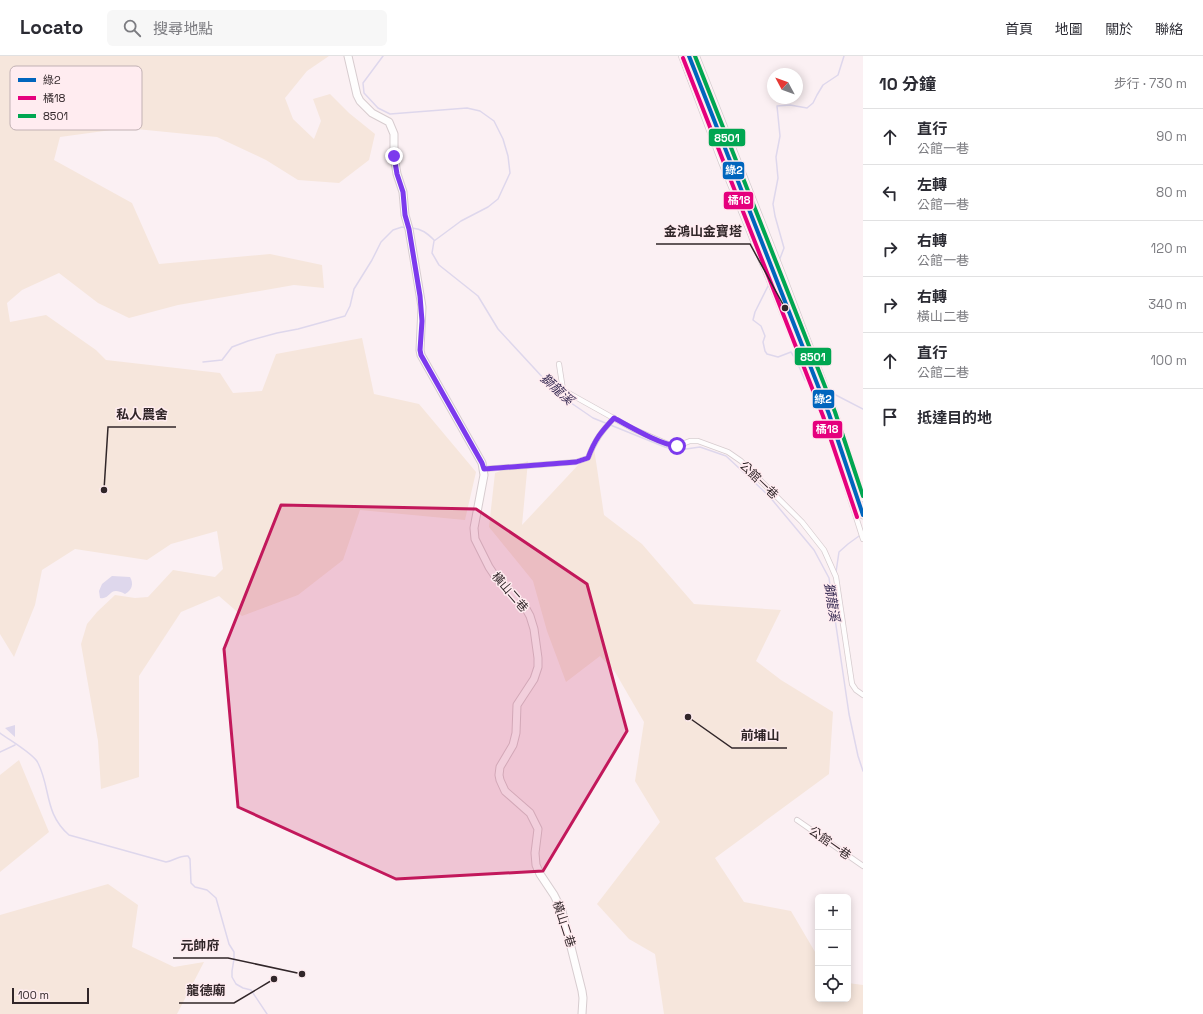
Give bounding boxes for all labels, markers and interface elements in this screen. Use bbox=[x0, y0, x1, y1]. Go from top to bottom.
search box bbox=[107, 10, 387, 46]
text: Locato bbox=[20, 15, 83, 40]
icon: search bbox=[121, 17, 143, 39]
text: 搜尋地點 bbox=[153, 19, 213, 38]
text: 首頁 bbox=[1005, 20, 1033, 38]
text: 地圖 bbox=[1055, 20, 1083, 38]
text: 關於 bbox=[1105, 20, 1133, 38]
text: 聯絡 bbox=[1155, 20, 1183, 38]
legend bbox=[10, 66, 142, 130]
north arrow bbox=[767, 68, 803, 104]
text: 綠2 bbox=[43, 73, 61, 87]
text: 10 分鐘 bbox=[879, 73, 936, 95]
text: 步行 · 730 m bbox=[1114, 75, 1187, 92]
text: 橘18 bbox=[43, 91, 66, 105]
text: 8501 bbox=[43, 109, 68, 123]
text: 直行 bbox=[917, 119, 947, 138]
icon: ahead bbox=[879, 126, 901, 148]
line badge: 8501 bbox=[708, 128, 746, 147]
text: 90 m bbox=[1156, 128, 1187, 145]
text: 8501 bbox=[714, 131, 740, 145]
text: 公館一巷 bbox=[917, 140, 969, 157]
route end bbox=[385, 147, 403, 165]
line badge: 綠2 bbox=[722, 161, 745, 180]
text: 綠2 bbox=[725, 163, 743, 177]
text: 左轉 bbox=[917, 175, 947, 194]
icon: left bbox=[879, 182, 901, 204]
text: 80 m bbox=[1156, 184, 1187, 201]
line badge: 橘18 bbox=[723, 191, 754, 210]
text: 橘18 bbox=[728, 193, 751, 207]
text: 公館一巷 bbox=[917, 196, 969, 213]
callout: 金鴻山金寶塔 bbox=[656, 219, 750, 244]
text: 金鴻山金寶塔 bbox=[664, 223, 742, 240]
text: 右轉 bbox=[917, 231, 947, 250]
icon: right bbox=[879, 238, 901, 260]
text: 120 m bbox=[1151, 240, 1187, 257]
text: 公館一巷 bbox=[917, 252, 969, 269]
text: 右轉 bbox=[917, 287, 947, 306]
icon: right bbox=[879, 294, 901, 316]
text: 340 m bbox=[1148, 296, 1187, 313]
text: 橫山二巷 bbox=[917, 308, 969, 325]
text: 直行 bbox=[917, 343, 947, 362]
line badge: 8501 bbox=[794, 347, 832, 366]
text: 8501 bbox=[800, 350, 826, 364]
icon: ahead bbox=[879, 350, 901, 372]
text: 100 m bbox=[1150, 352, 1187, 369]
text: 公館二巷 bbox=[917, 364, 969, 381]
water label: 獅龍溪 bbox=[537, 370, 579, 410]
line badge: 綠2 bbox=[812, 389, 835, 409]
text: 綠2 bbox=[814, 392, 832, 406]
callout: 私人農舍 bbox=[108, 402, 176, 427]
text: 私人農舍 bbox=[116, 406, 168, 423]
icon: arrive bbox=[879, 406, 901, 428]
text: 抵達目的地 bbox=[917, 408, 992, 427]
line badge: 橘18 bbox=[812, 420, 843, 439]
text: 橘18 bbox=[816, 422, 839, 436]
route start bbox=[668, 437, 686, 455]
street label: 公館一巷 bbox=[736, 458, 782, 502]
street label: 橫山二巷 bbox=[488, 569, 532, 615]
water label: 獅龍溪 bbox=[821, 581, 844, 625]
callout: 前埔山 bbox=[732, 723, 787, 748]
text: 前埔山 bbox=[740, 727, 780, 744]
street label: 公館一巷 bbox=[806, 823, 854, 863]
map controls bbox=[815, 894, 851, 1002]
button: + bbox=[815, 894, 851, 930]
street label: 橫山二巷 bbox=[549, 899, 579, 949]
button: − bbox=[815, 930, 851, 966]
callout: 元帥府 bbox=[173, 933, 228, 958]
text: 元帥府 bbox=[180, 937, 220, 954]
button: locate bbox=[815, 966, 851, 1002]
callout: 龍德廟 bbox=[179, 978, 234, 1003]
text: 龍德廟 bbox=[186, 982, 226, 999]
scale bar bbox=[12, 986, 89, 1005]
text: 100 m bbox=[18, 988, 49, 1002]

